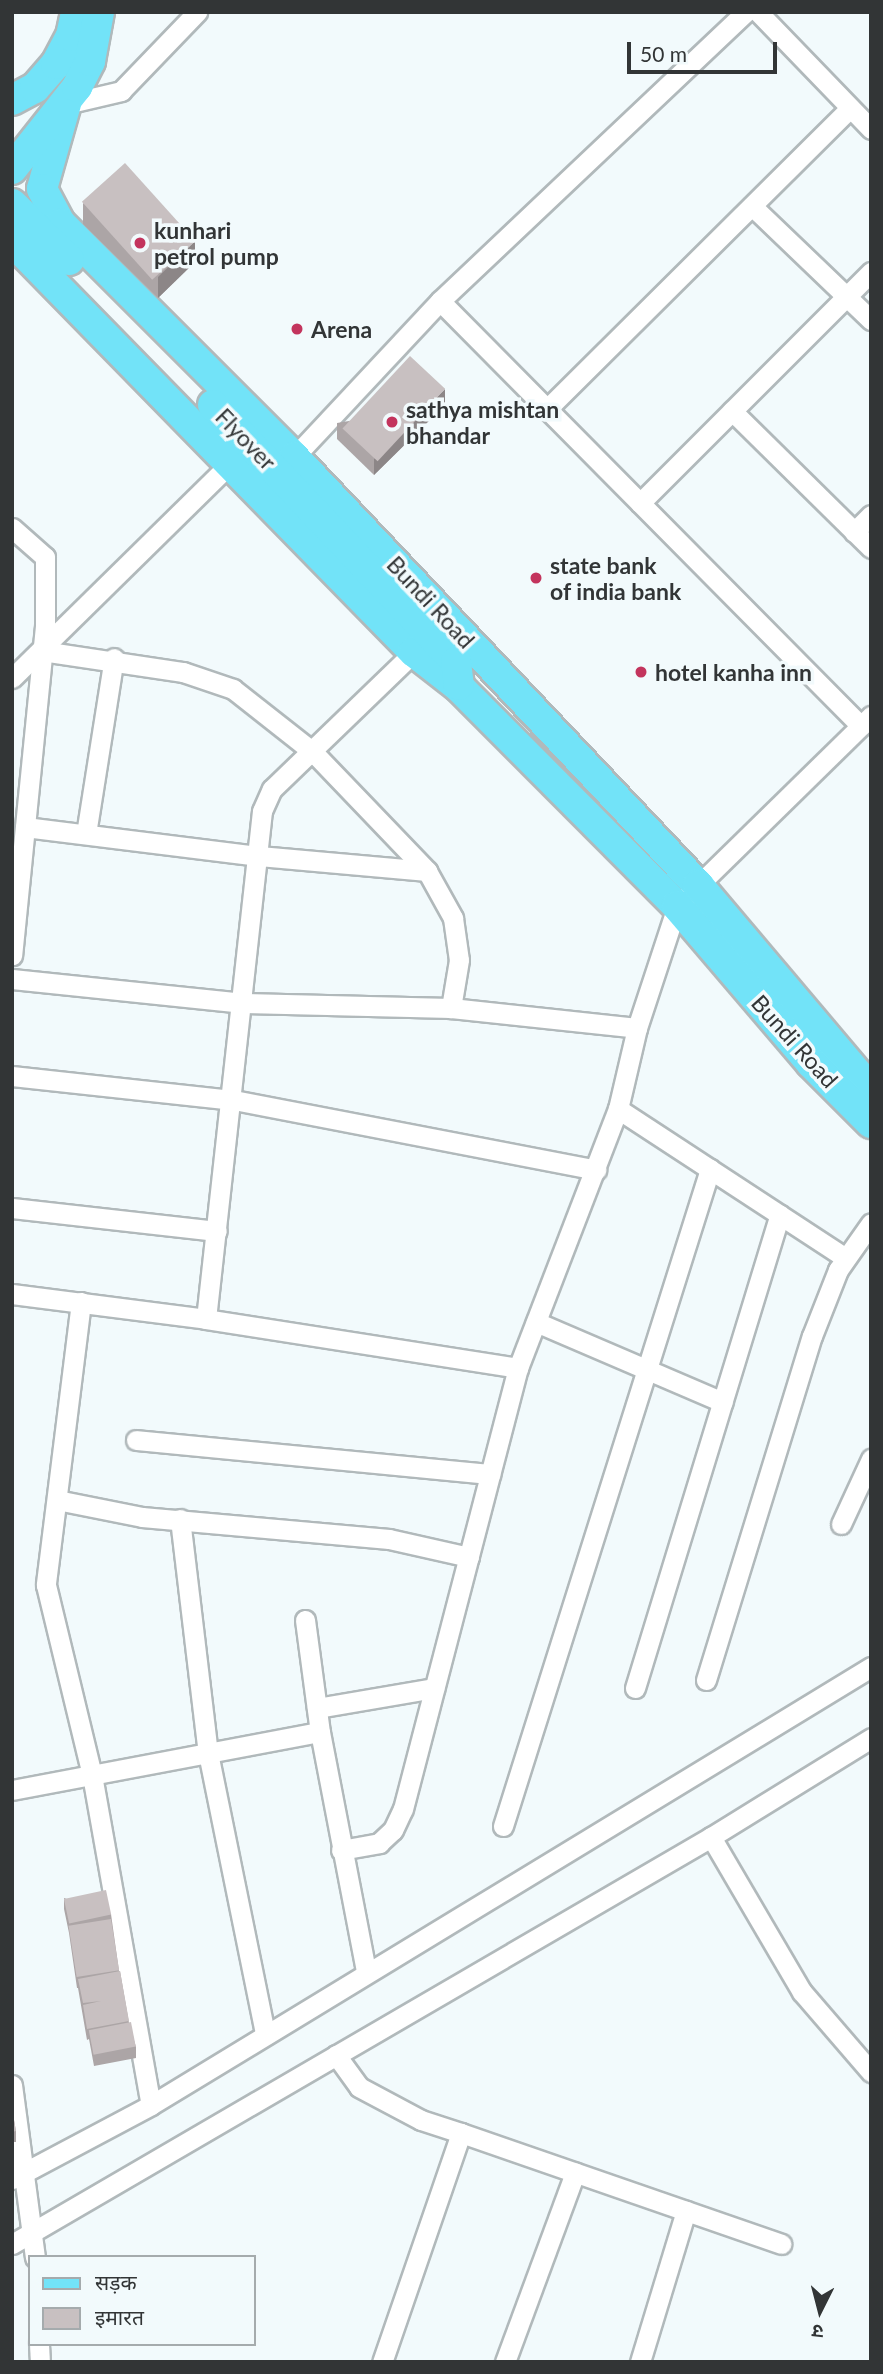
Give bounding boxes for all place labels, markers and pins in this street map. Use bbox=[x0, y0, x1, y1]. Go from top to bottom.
place label: kunhari petrol pump bbox=[154, 216, 279, 270]
marker: kunhari petrol pump bbox=[132, 235, 148, 251]
place label: Arena bbox=[311, 315, 372, 343]
marker: Arena bbox=[289, 321, 305, 337]
place label: sathya mishtan bhandar bbox=[406, 395, 559, 449]
marker: sathya mishtan bhandar bbox=[384, 414, 400, 430]
place label: state bank of india bank bbox=[550, 551, 682, 605]
marker: state bank of india bank bbox=[528, 570, 544, 586]
place label: hotel kanha inn bbox=[655, 658, 812, 686]
marker: hotel kanha inn bbox=[633, 664, 649, 680]

